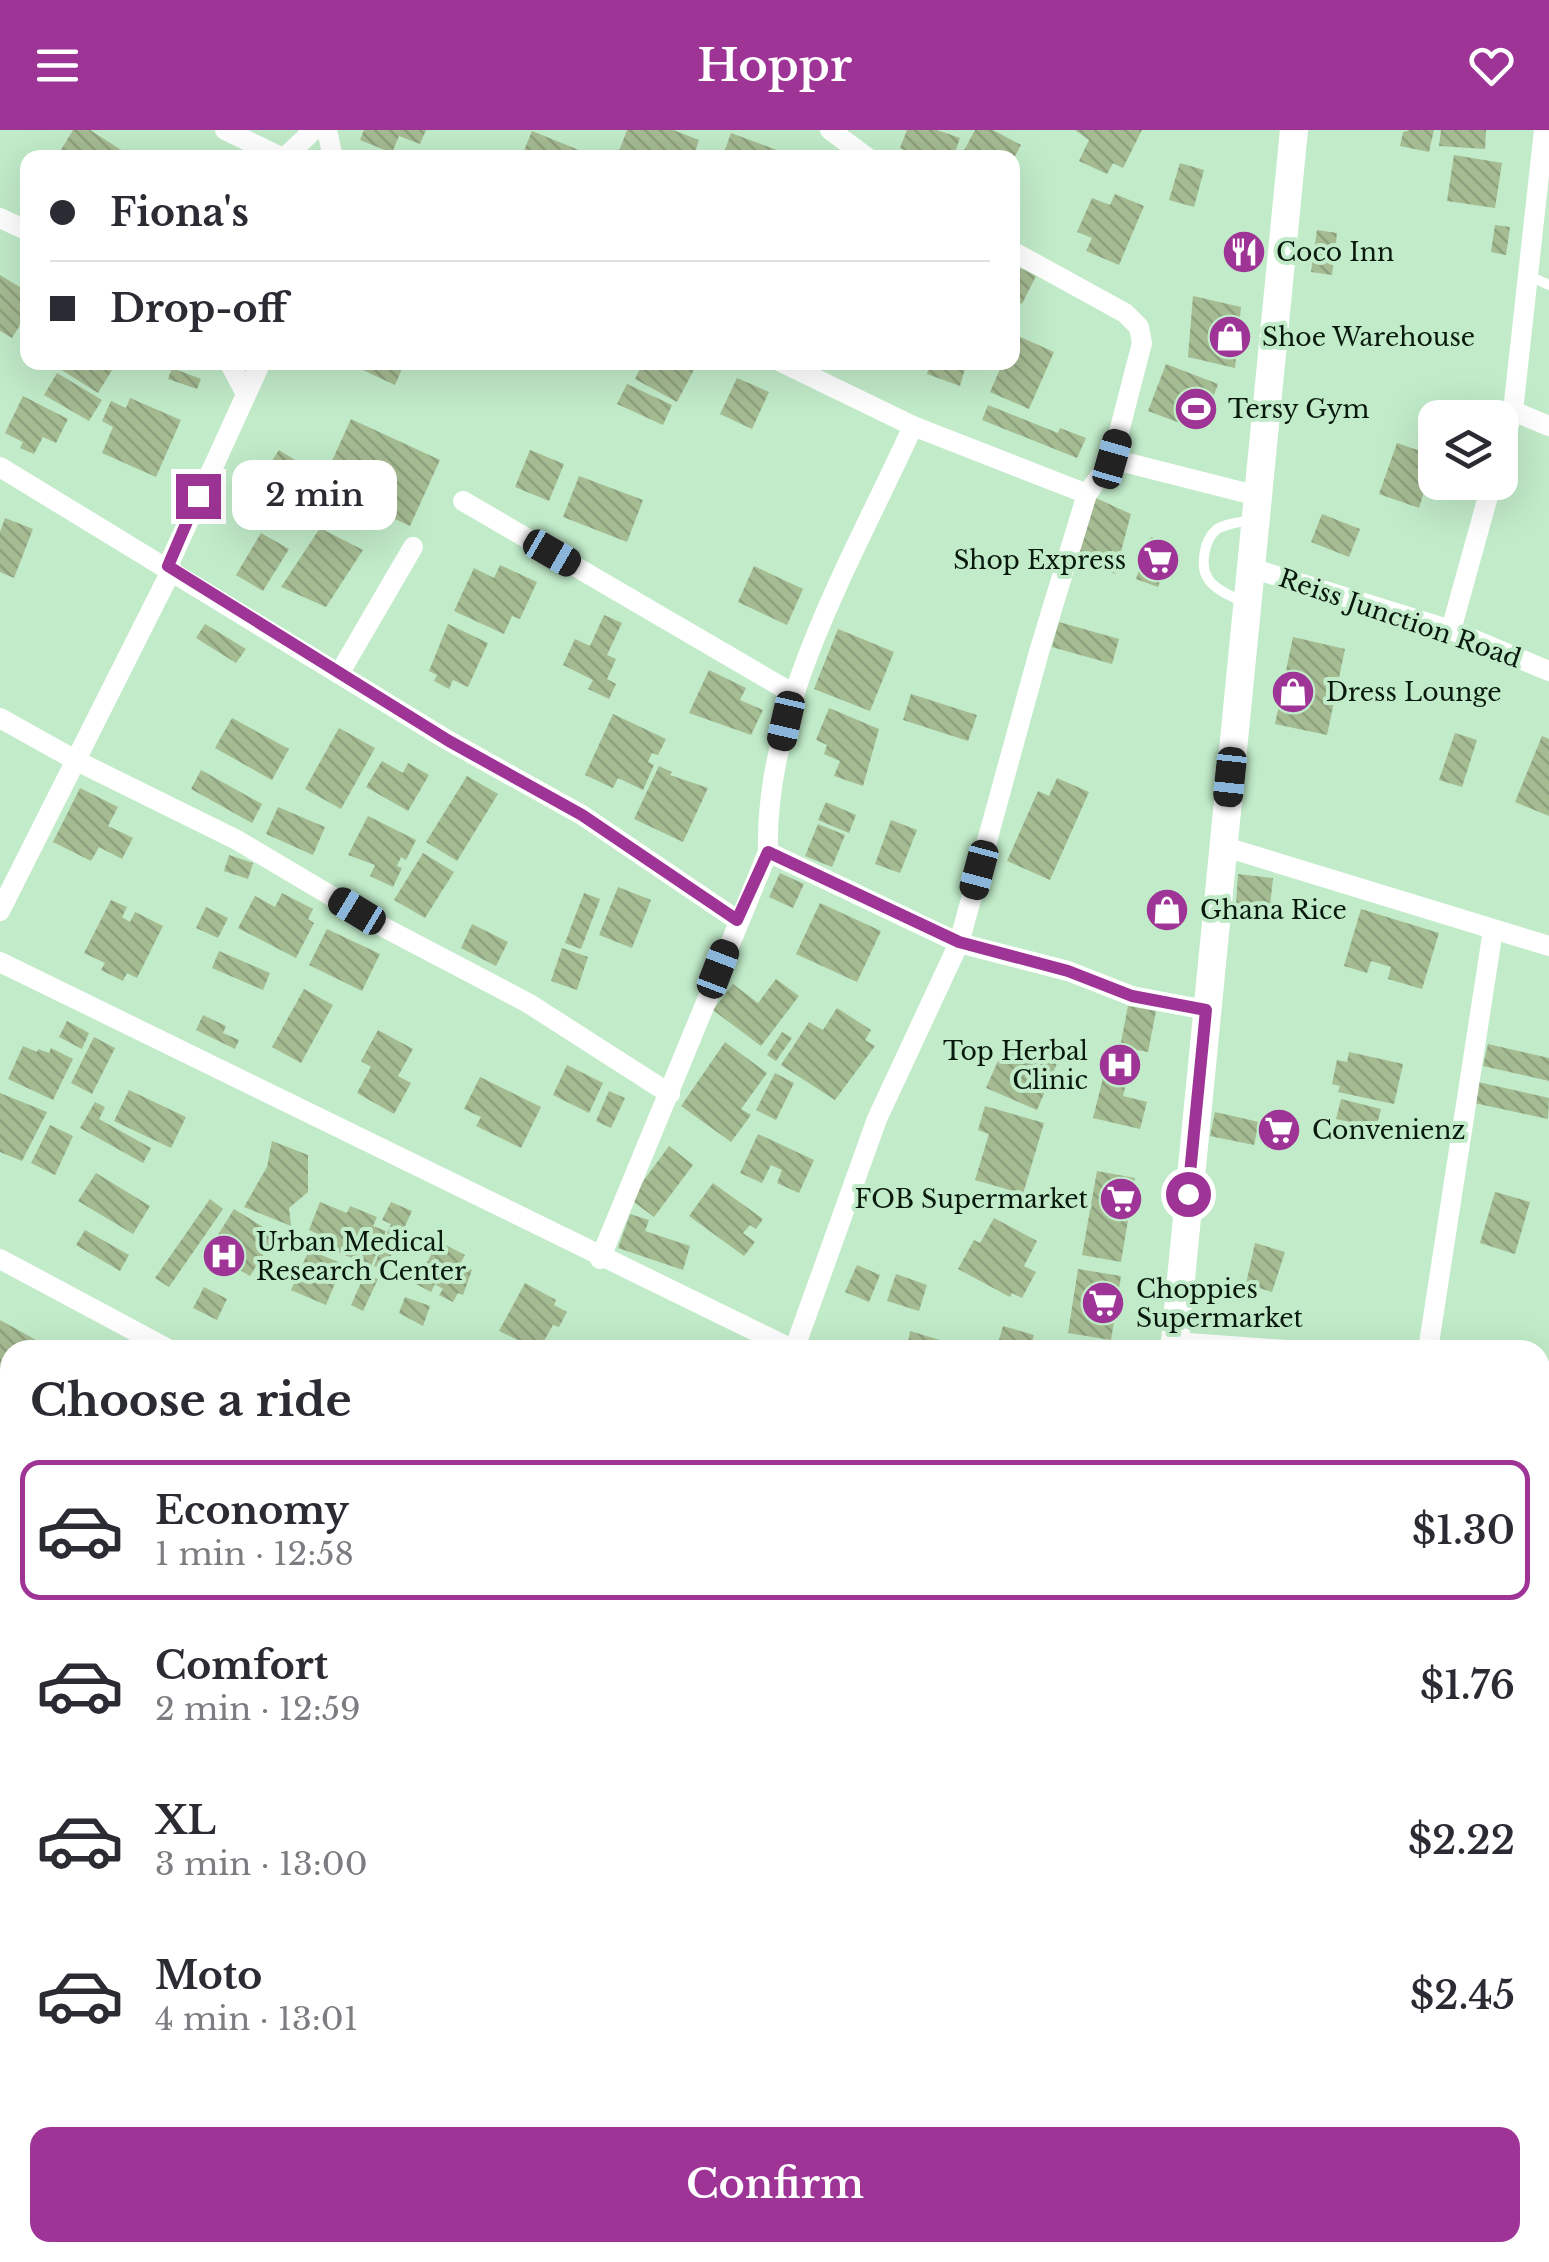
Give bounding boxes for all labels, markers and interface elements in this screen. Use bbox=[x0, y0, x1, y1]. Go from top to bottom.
text: Hoppr bbox=[697, 37, 852, 93]
icon: menu bbox=[30, 38, 85, 93]
icon: heart bbox=[1464, 38, 1519, 93]
text: Fiona's bbox=[110, 189, 249, 236]
restaurant icon: Coco Inn bbox=[1221, 229, 1267, 275]
place label: Coco Inn bbox=[1276, 237, 1394, 268]
text: Drop-off bbox=[110, 285, 287, 332]
shop icon: Shoe Warehouse bbox=[1207, 314, 1253, 360]
place label: Shoe Warehouse bbox=[1262, 322, 1475, 353]
sports icon: Tersy Gym bbox=[1173, 386, 1219, 432]
place label: Tersy Gym bbox=[1228, 394, 1370, 425]
map controls bbox=[1418, 400, 1518, 500]
button: layers bbox=[1418, 400, 1518, 500]
car bbox=[1089, 426, 1135, 492]
callout: 2 min bbox=[233, 461, 398, 531]
route end bbox=[176, 474, 221, 519]
text: 2 min bbox=[265, 475, 364, 515]
car bbox=[519, 525, 585, 581]
supermarket icon: Shop Express bbox=[1135, 537, 1181, 583]
place label: Shop Express bbox=[953, 545, 1126, 576]
street label: Reiss Junction Road bbox=[1275, 562, 1525, 675]
shop icon: Dress Lounge bbox=[1270, 669, 1316, 715]
place label: Dress Lounge bbox=[1326, 677, 1502, 708]
car bbox=[765, 688, 807, 754]
car bbox=[1212, 746, 1248, 808]
car bbox=[957, 837, 1001, 903]
car bbox=[324, 883, 390, 939]
shop icon: Ghana Rice bbox=[1144, 887, 1190, 933]
place label: Ghana Rice bbox=[1200, 895, 1347, 926]
car bbox=[693, 936, 743, 1002]
place label: Top Herbal Clinic bbox=[943, 1036, 1088, 1096]
hospital icon: Top Herbal Clinic bbox=[1097, 1042, 1143, 1088]
supermarket icon: Convenienz bbox=[1256, 1107, 1302, 1153]
place label: Convenienz bbox=[1312, 1115, 1465, 1146]
route start bbox=[1166, 1172, 1211, 1217]
supermarket icon: FOB Supermarket bbox=[1098, 1176, 1144, 1222]
place label: FOB Supermarket bbox=[855, 1184, 1089, 1215]
place label: Urban Medical Research Center bbox=[256, 1227, 466, 1287]
hospital icon: Urban Medical Research Center bbox=[201, 1233, 247, 1279]
place label: Choppies Supermarket bbox=[1136, 1274, 1304, 1334]
supermarket icon: Choppies Supermarket bbox=[1080, 1280, 1126, 1326]
text: Choose a ride bbox=[30, 1372, 352, 1428]
icon: car bbox=[35, 1485, 125, 1575]
text: Economy bbox=[155, 1487, 349, 1534]
text: $1.30 bbox=[1412, 1507, 1515, 1554]
text: 1 min · 12:58 bbox=[155, 1534, 354, 1574]
icon: car bbox=[35, 1640, 125, 1730]
text: Comfort bbox=[155, 1642, 328, 1689]
text: $1.76 bbox=[1420, 1662, 1515, 1709]
text: 2 min · 12:59 bbox=[155, 1689, 361, 1729]
icon: car bbox=[35, 1795, 125, 1885]
text: XL bbox=[155, 1797, 216, 1844]
text: $2.22 bbox=[1408, 1817, 1515, 1864]
text: 3 min · 13:00 bbox=[155, 1844, 367, 1884]
icon: car bbox=[35, 1950, 125, 2040]
text: Moto bbox=[155, 1952, 262, 1999]
text: $2.45 bbox=[1410, 1972, 1515, 2019]
text: 4 min · 13:01 bbox=[155, 1999, 358, 2039]
button: Confirm bbox=[30, 2127, 1520, 2242]

